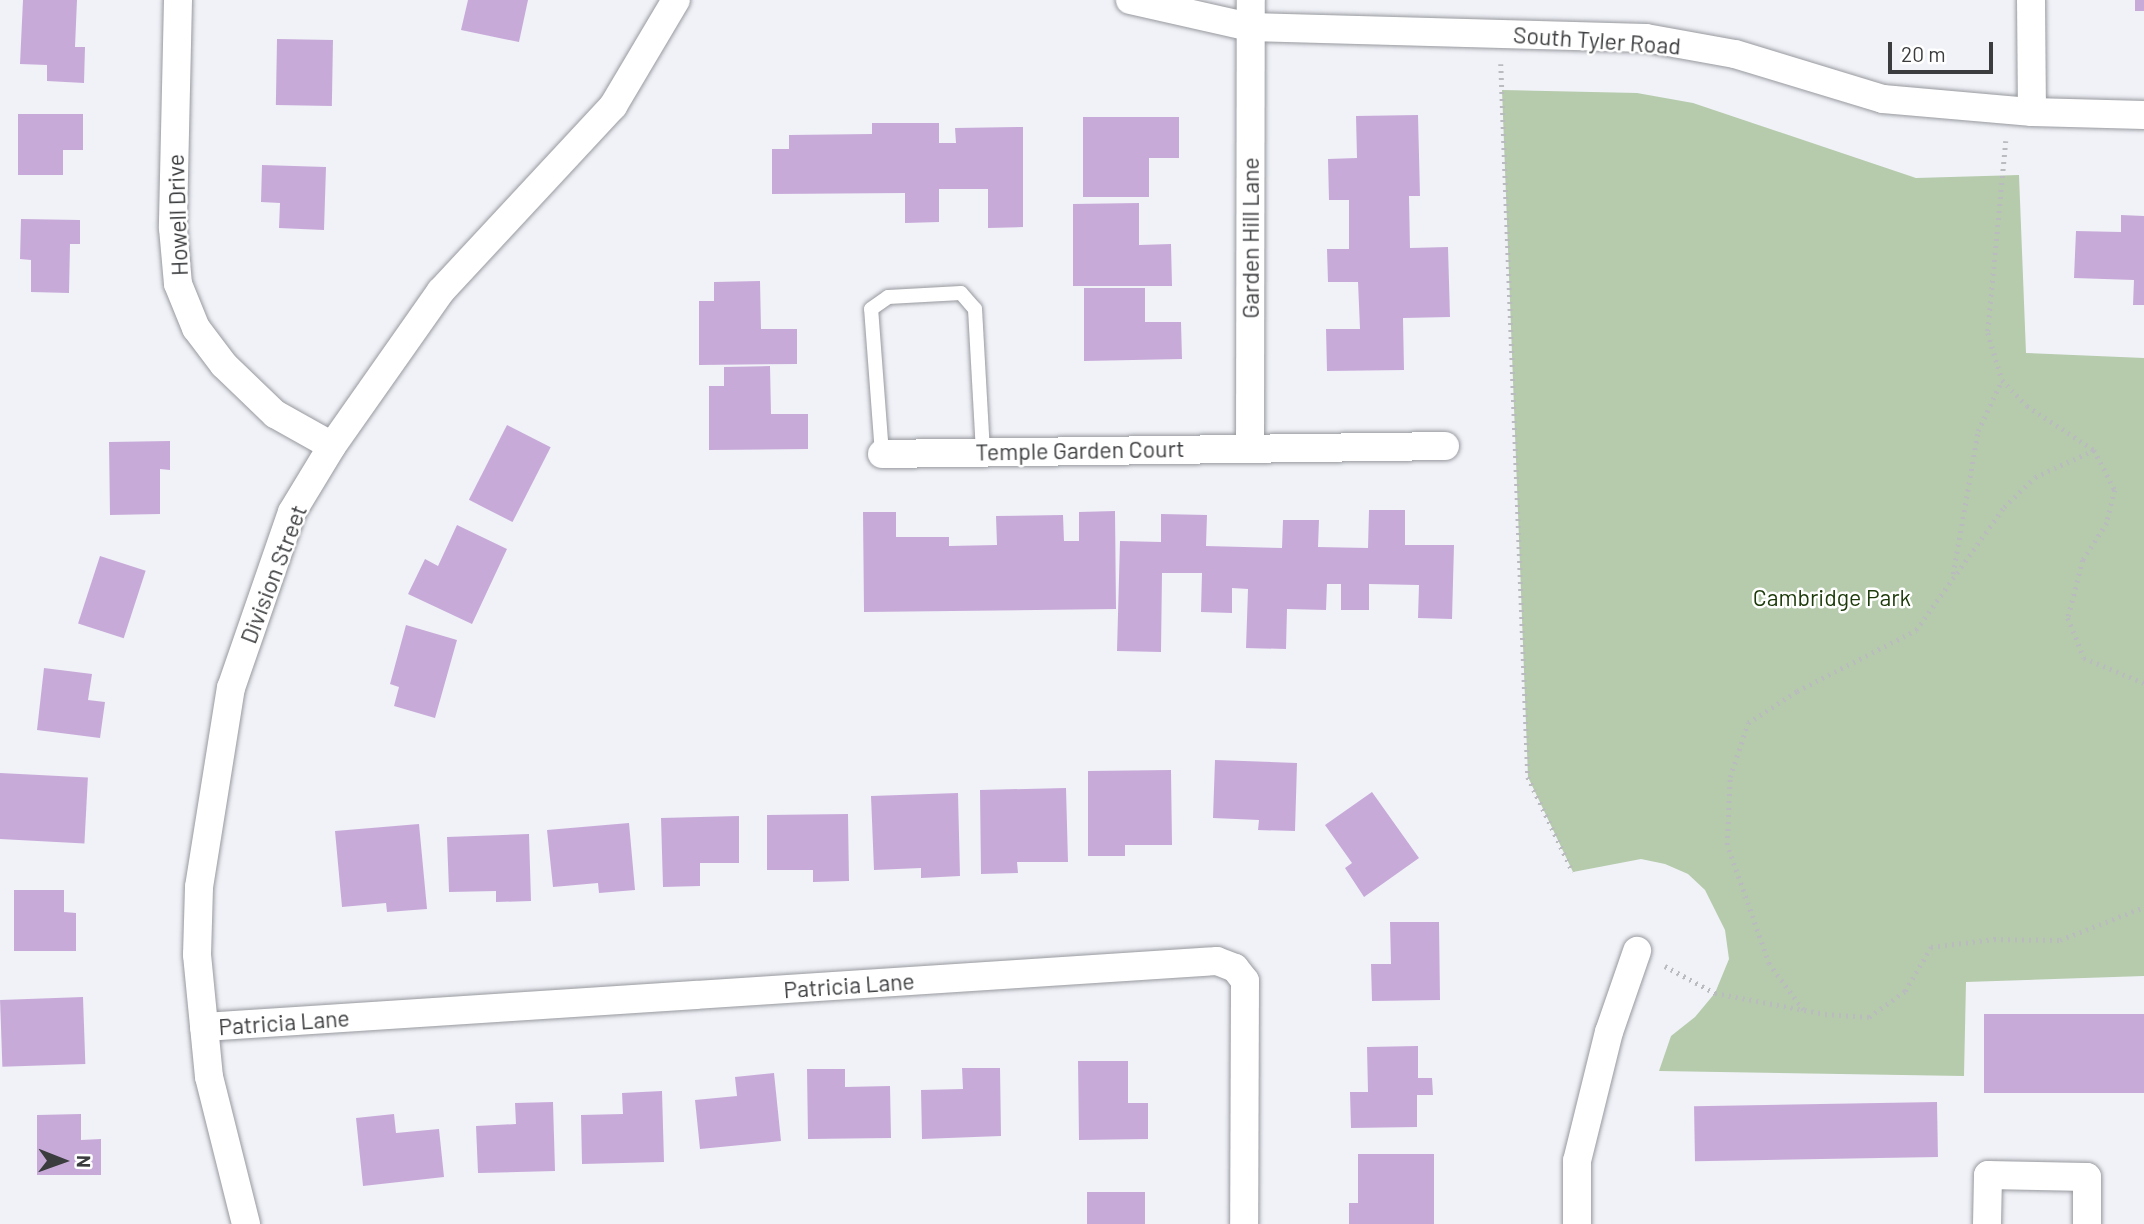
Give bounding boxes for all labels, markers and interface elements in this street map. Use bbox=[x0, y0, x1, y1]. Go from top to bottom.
street label: South Tyler Road bbox=[1512, 20, 1682, 60]
scale bar bbox=[1892, 28, 1997, 72]
text: 20 m bbox=[1901, 41, 1946, 66]
street label: Howell Drive bbox=[161, 154, 193, 276]
street label: Garden Hill Lane bbox=[1236, 157, 1264, 319]
street label: Temple Garden Court bbox=[975, 434, 1185, 466]
street label: Division Street bbox=[234, 501, 312, 647]
park label: Cambridge Park bbox=[1753, 583, 1911, 611]
street label: Patricia Lane bbox=[783, 967, 915, 1003]
street label: Patricia Lane bbox=[218, 1004, 350, 1040]
north arrow bbox=[28, 1126, 98, 1196]
text: N bbox=[73, 1155, 96, 1168]

